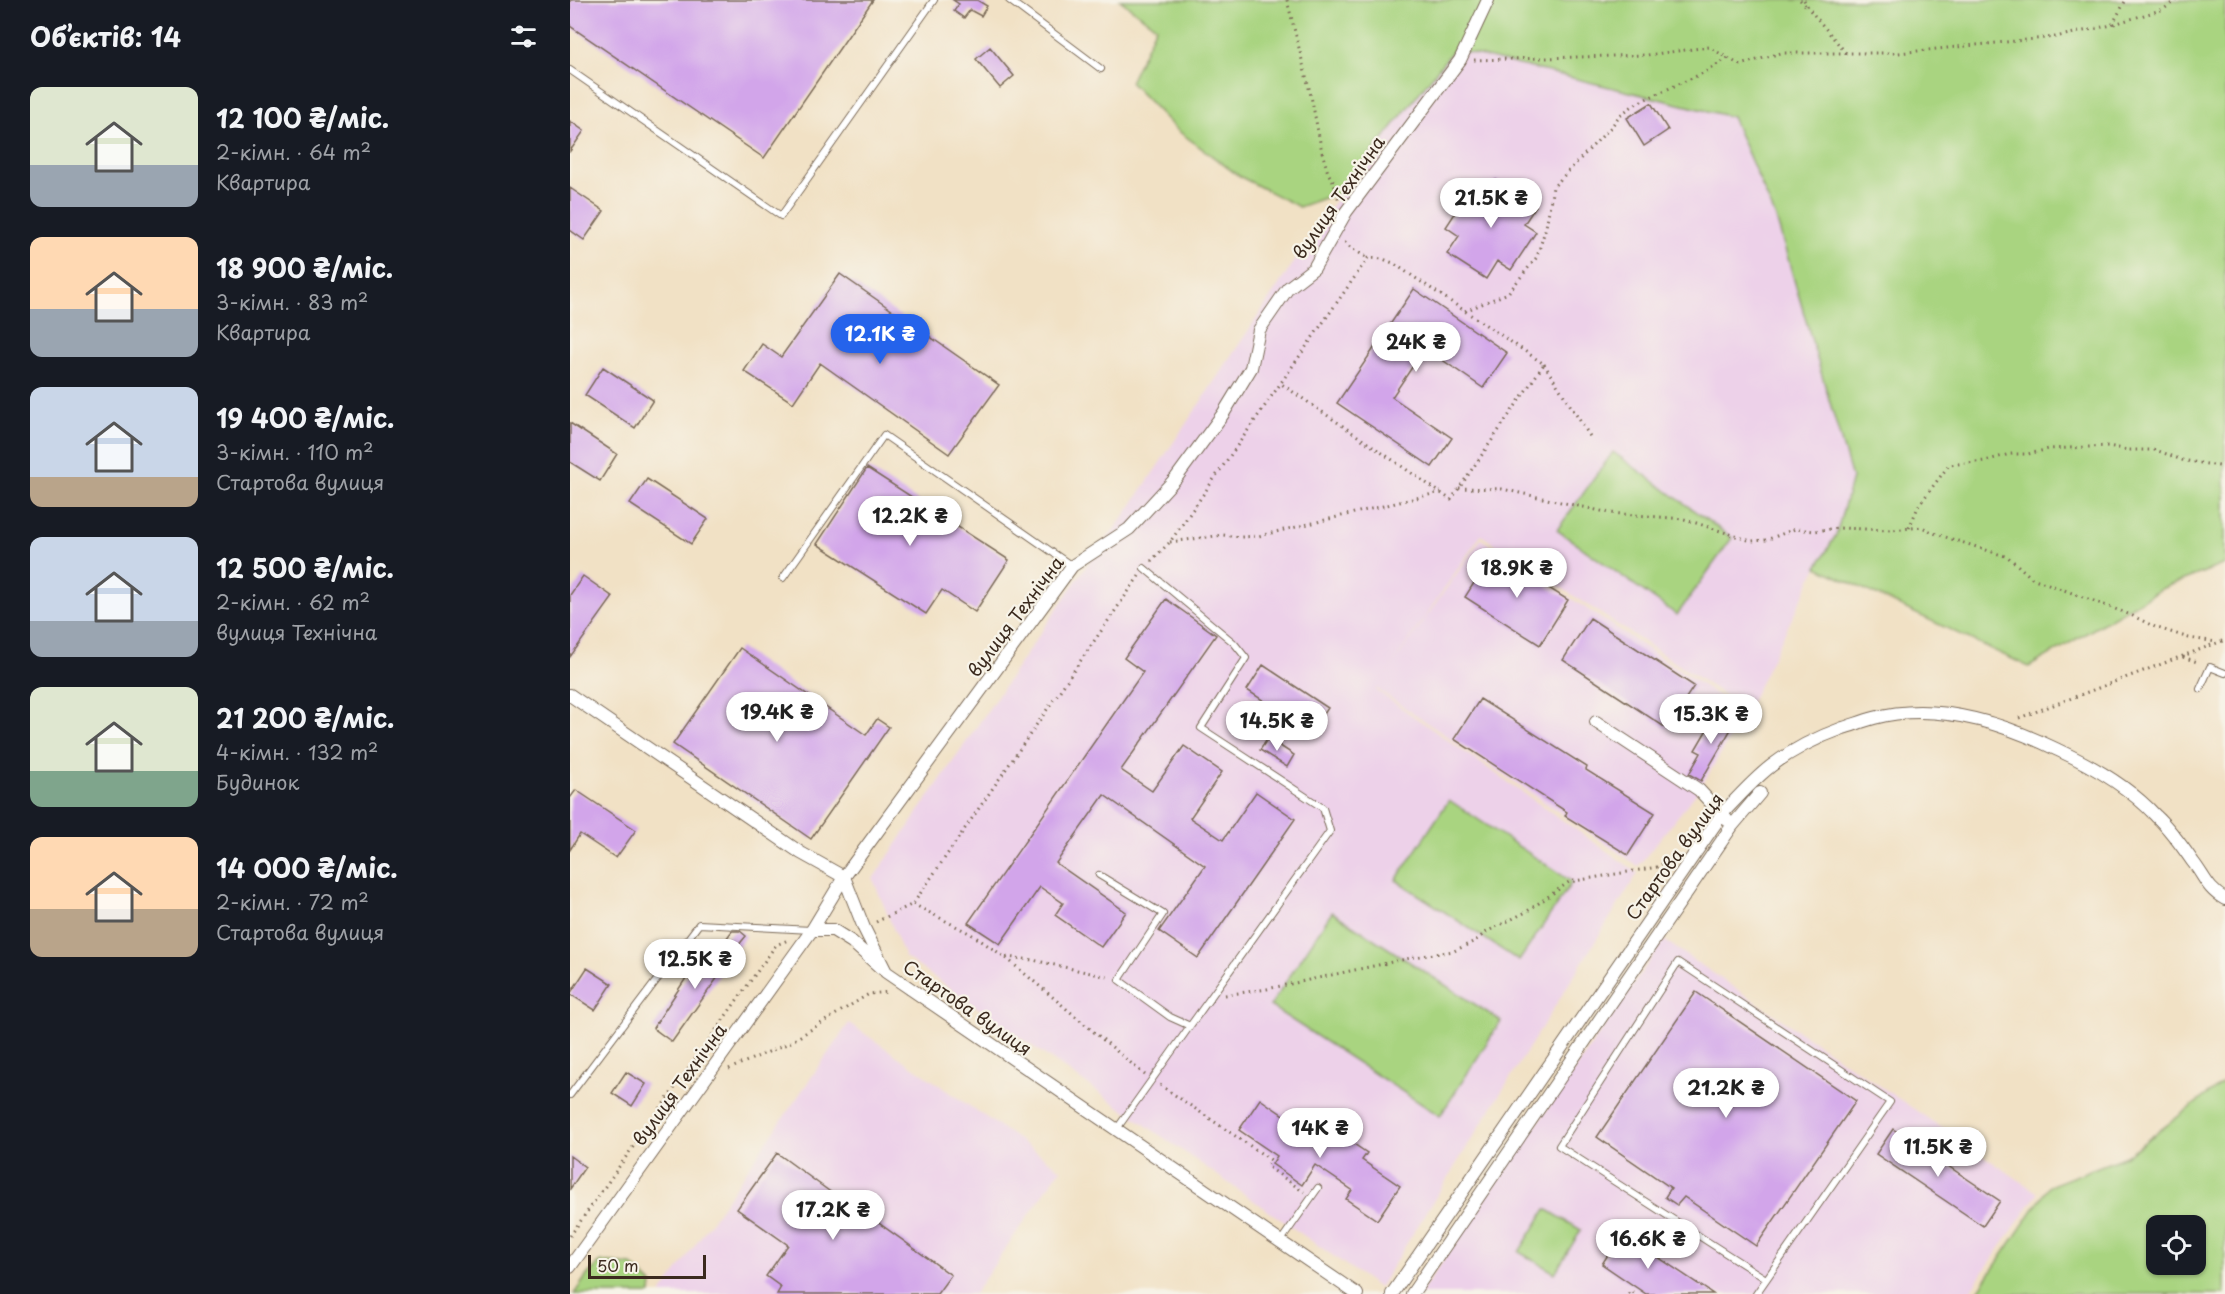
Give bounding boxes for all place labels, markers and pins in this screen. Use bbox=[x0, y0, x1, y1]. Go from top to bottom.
pin: 21.5K ₴ bbox=[1436, 178, 1546, 229]
pin: 12.1K ₴ bbox=[825, 314, 935, 365]
pin: 24K ₴ bbox=[1374, 322, 1458, 373]
pin: 12.2K ₴ bbox=[855, 496, 965, 547]
pin: 18.9K ₴ bbox=[1462, 548, 1572, 599]
pin: 19.4K ₴ bbox=[722, 692, 832, 743]
pin: 15.3K ₴ bbox=[1656, 694, 1766, 745]
pin: 14.5K ₴ bbox=[1222, 701, 1332, 752]
pin: 12.5K ₴ bbox=[640, 939, 750, 990]
pin: 21.2K ₴ bbox=[1671, 1068, 1781, 1119]
pin: 14K ₴ bbox=[1278, 1108, 1362, 1159]
pin: 11.5K ₴ bbox=[1883, 1127, 1993, 1178]
pin: 17.2K ₴ bbox=[778, 1190, 888, 1241]
pin: 16.6K ₴ bbox=[1593, 1219, 1703, 1270]

